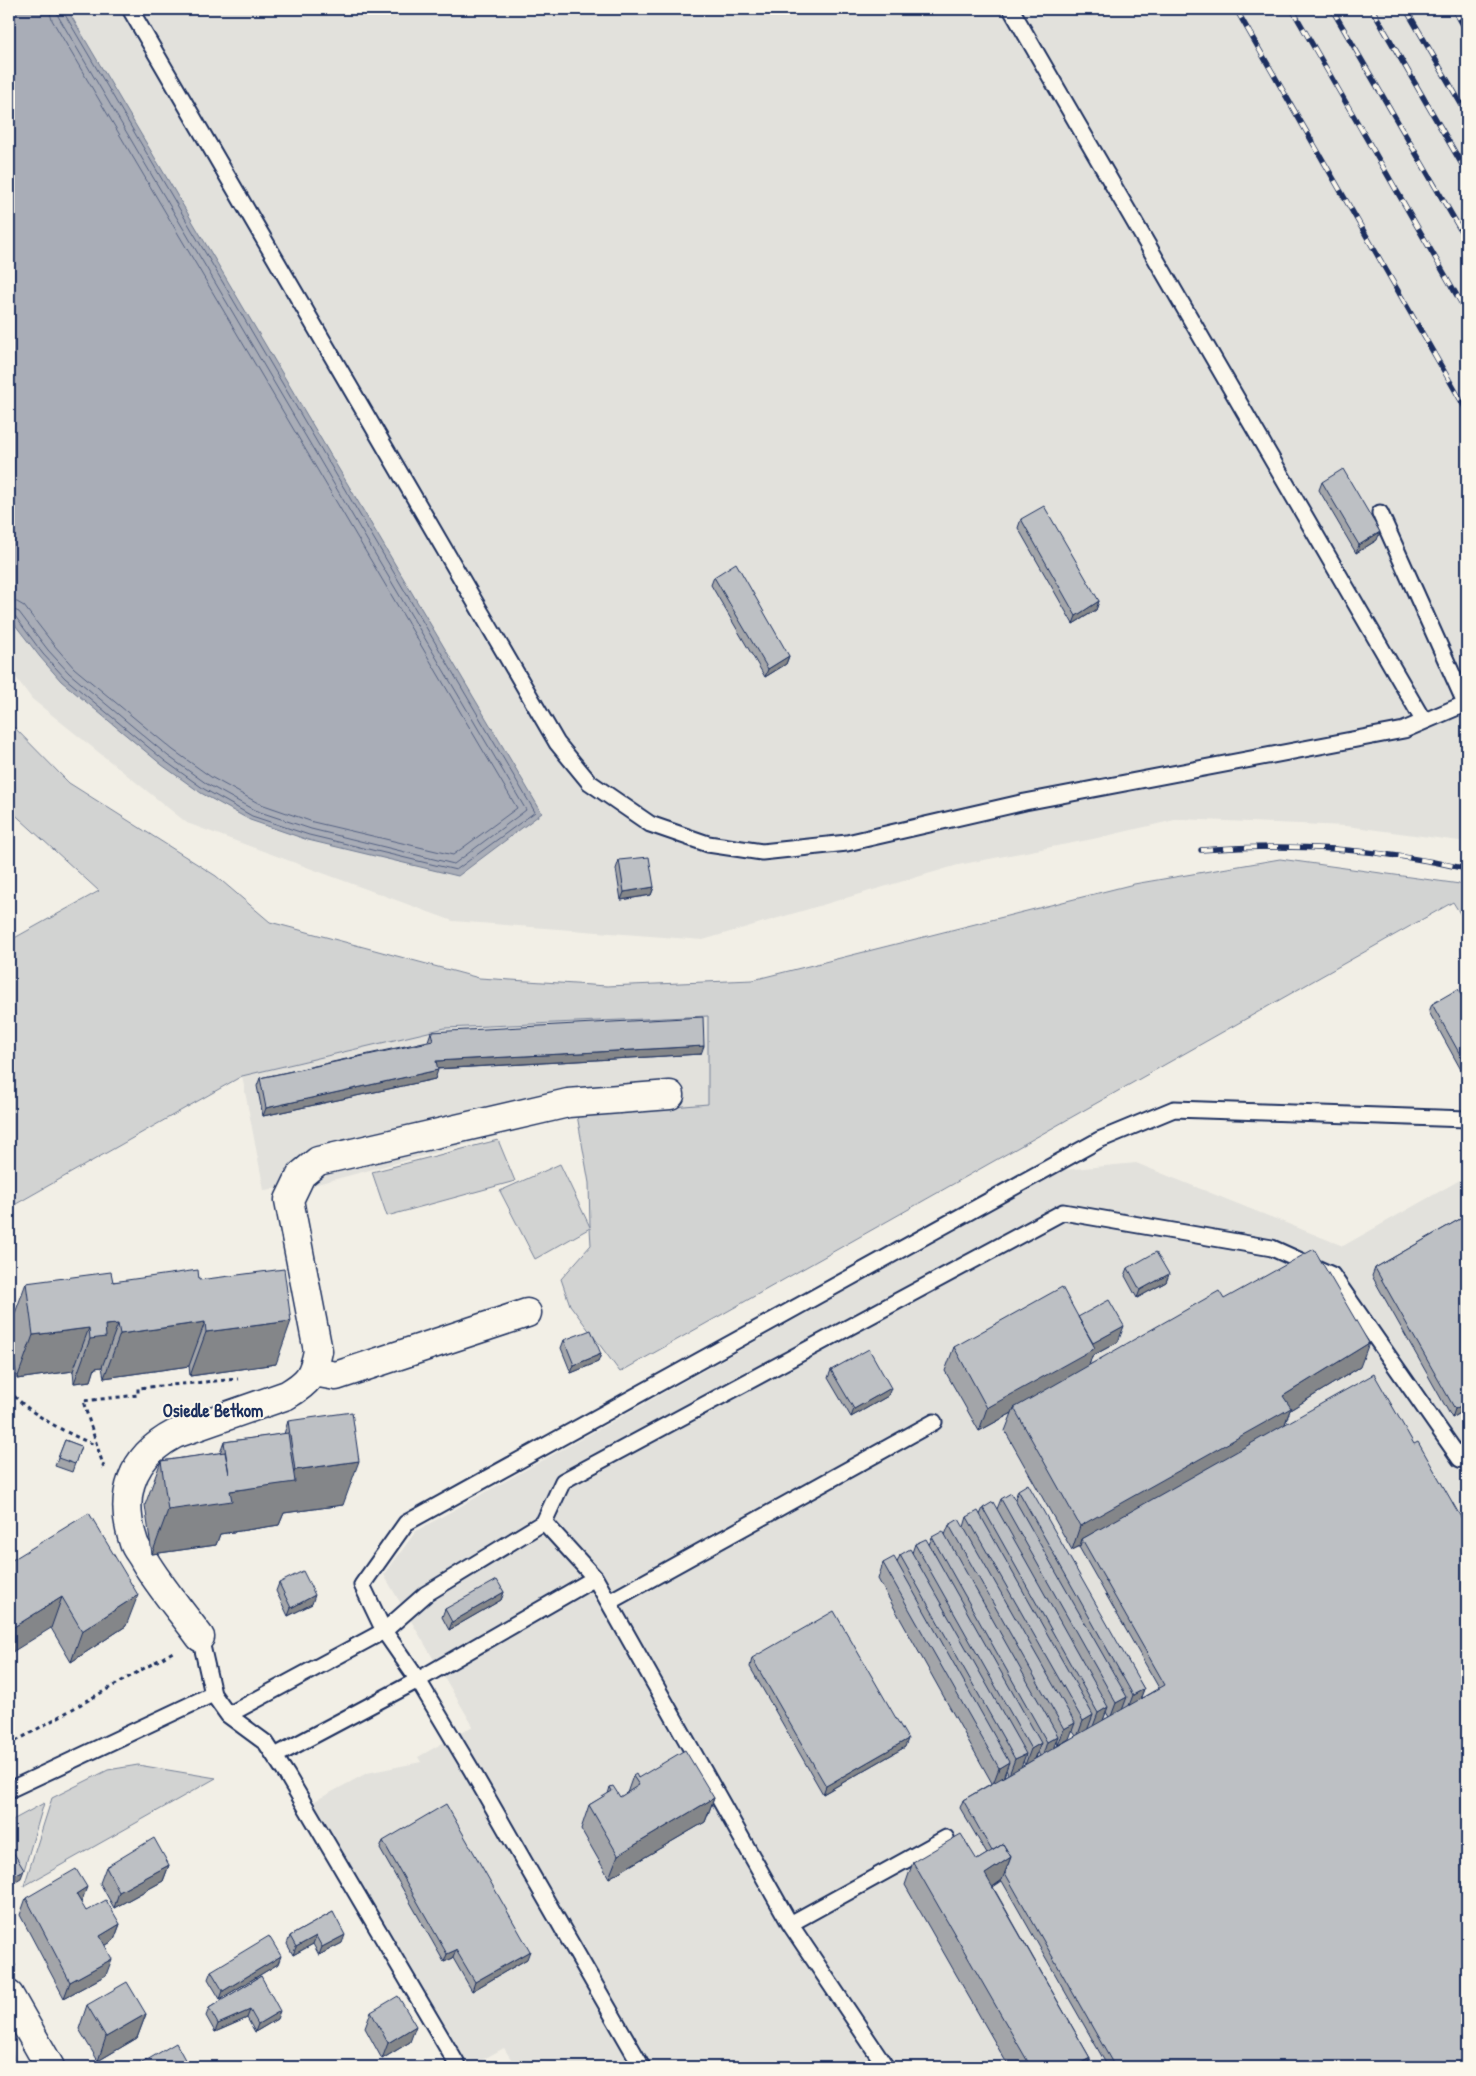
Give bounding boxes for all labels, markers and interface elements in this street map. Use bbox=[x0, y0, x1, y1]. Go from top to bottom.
district label: Osiedle Betkom bbox=[163, 1398, 263, 1423]

